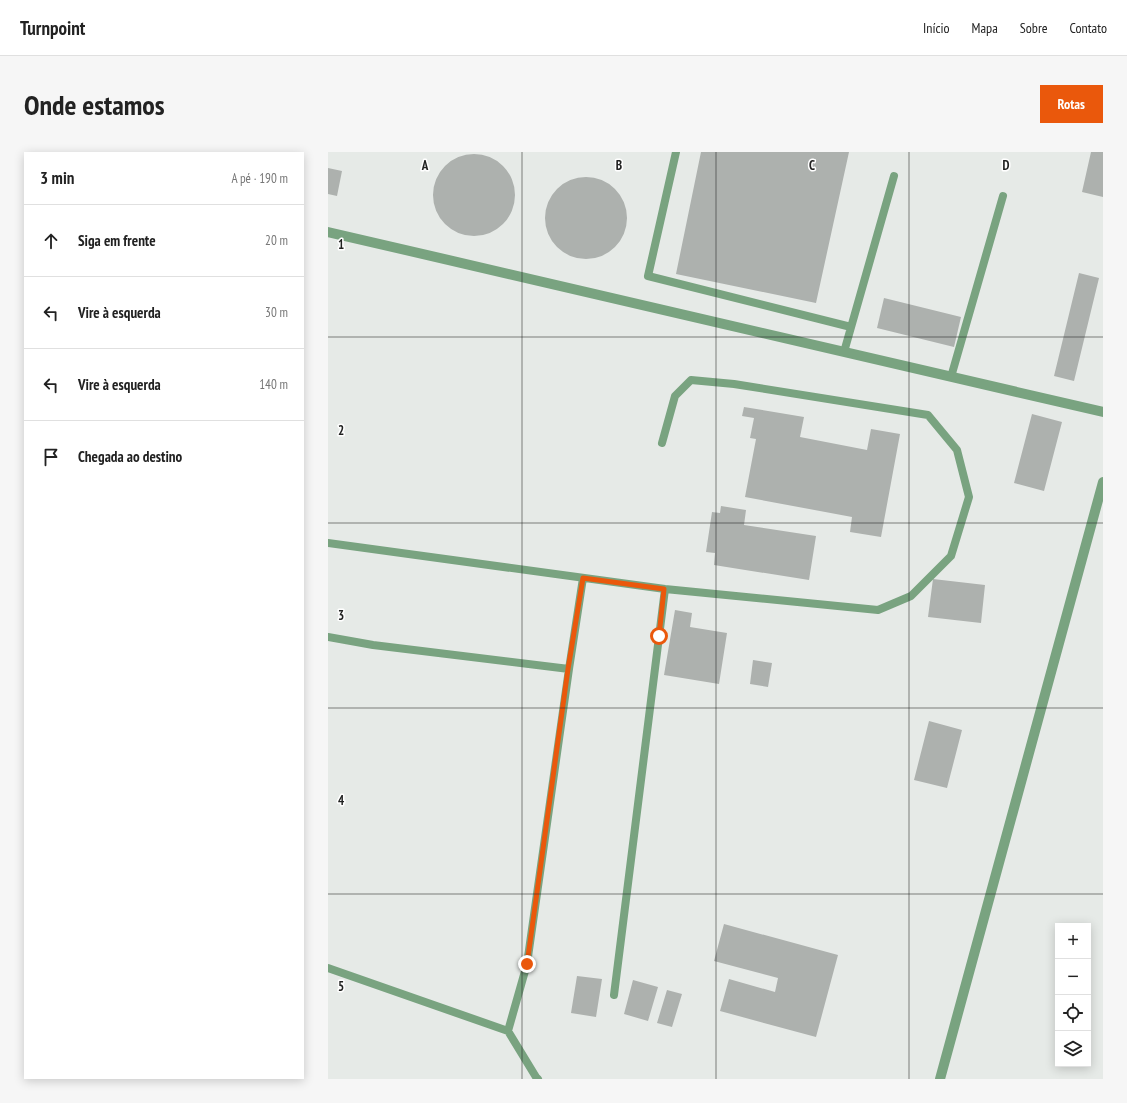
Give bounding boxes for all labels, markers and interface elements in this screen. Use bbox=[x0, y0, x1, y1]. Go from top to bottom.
text: Turnpoint bbox=[20, 16, 85, 40]
text: Início bbox=[923, 19, 950, 37]
text: Mapa bbox=[972, 19, 998, 37]
text: Sobre bbox=[1020, 19, 1048, 37]
text: Contato bbox=[1070, 19, 1107, 37]
button: Rotas bbox=[1040, 85, 1103, 123]
text: Onde estamos bbox=[24, 86, 165, 123]
text: A bbox=[421, 157, 429, 174]
text: B bbox=[616, 157, 622, 174]
text: C bbox=[809, 157, 815, 174]
text: D bbox=[1003, 157, 1010, 174]
text: 3 min bbox=[40, 167, 74, 189]
text: A pé · 190 m bbox=[231, 170, 288, 187]
icon: ahead bbox=[40, 230, 62, 252]
text: Siga em frente bbox=[78, 231, 156, 250]
text: 20 m bbox=[265, 232, 288, 249]
text: 1 bbox=[338, 236, 344, 253]
icon: left bbox=[40, 302, 62, 324]
text: Vire à esquerda bbox=[78, 303, 161, 322]
text: 30 m bbox=[265, 304, 288, 321]
icon: left bbox=[40, 374, 62, 396]
text: Vire à esquerda bbox=[78, 375, 161, 394]
text: 140 m bbox=[259, 376, 288, 393]
text: 2 bbox=[338, 422, 344, 439]
icon: arrive bbox=[40, 446, 62, 468]
text: Chegada ao destino bbox=[78, 447, 182, 466]
text: 3 bbox=[338, 607, 344, 624]
route start bbox=[650, 627, 668, 645]
text: 4 bbox=[338, 792, 345, 809]
map controls bbox=[1055, 923, 1091, 1067]
button: + bbox=[1055, 923, 1091, 959]
route end bbox=[518, 955, 536, 973]
button: − bbox=[1055, 959, 1091, 995]
text: 5 bbox=[338, 978, 344, 995]
button: locate bbox=[1055, 995, 1091, 1031]
button: layers bbox=[1055, 1031, 1091, 1067]

